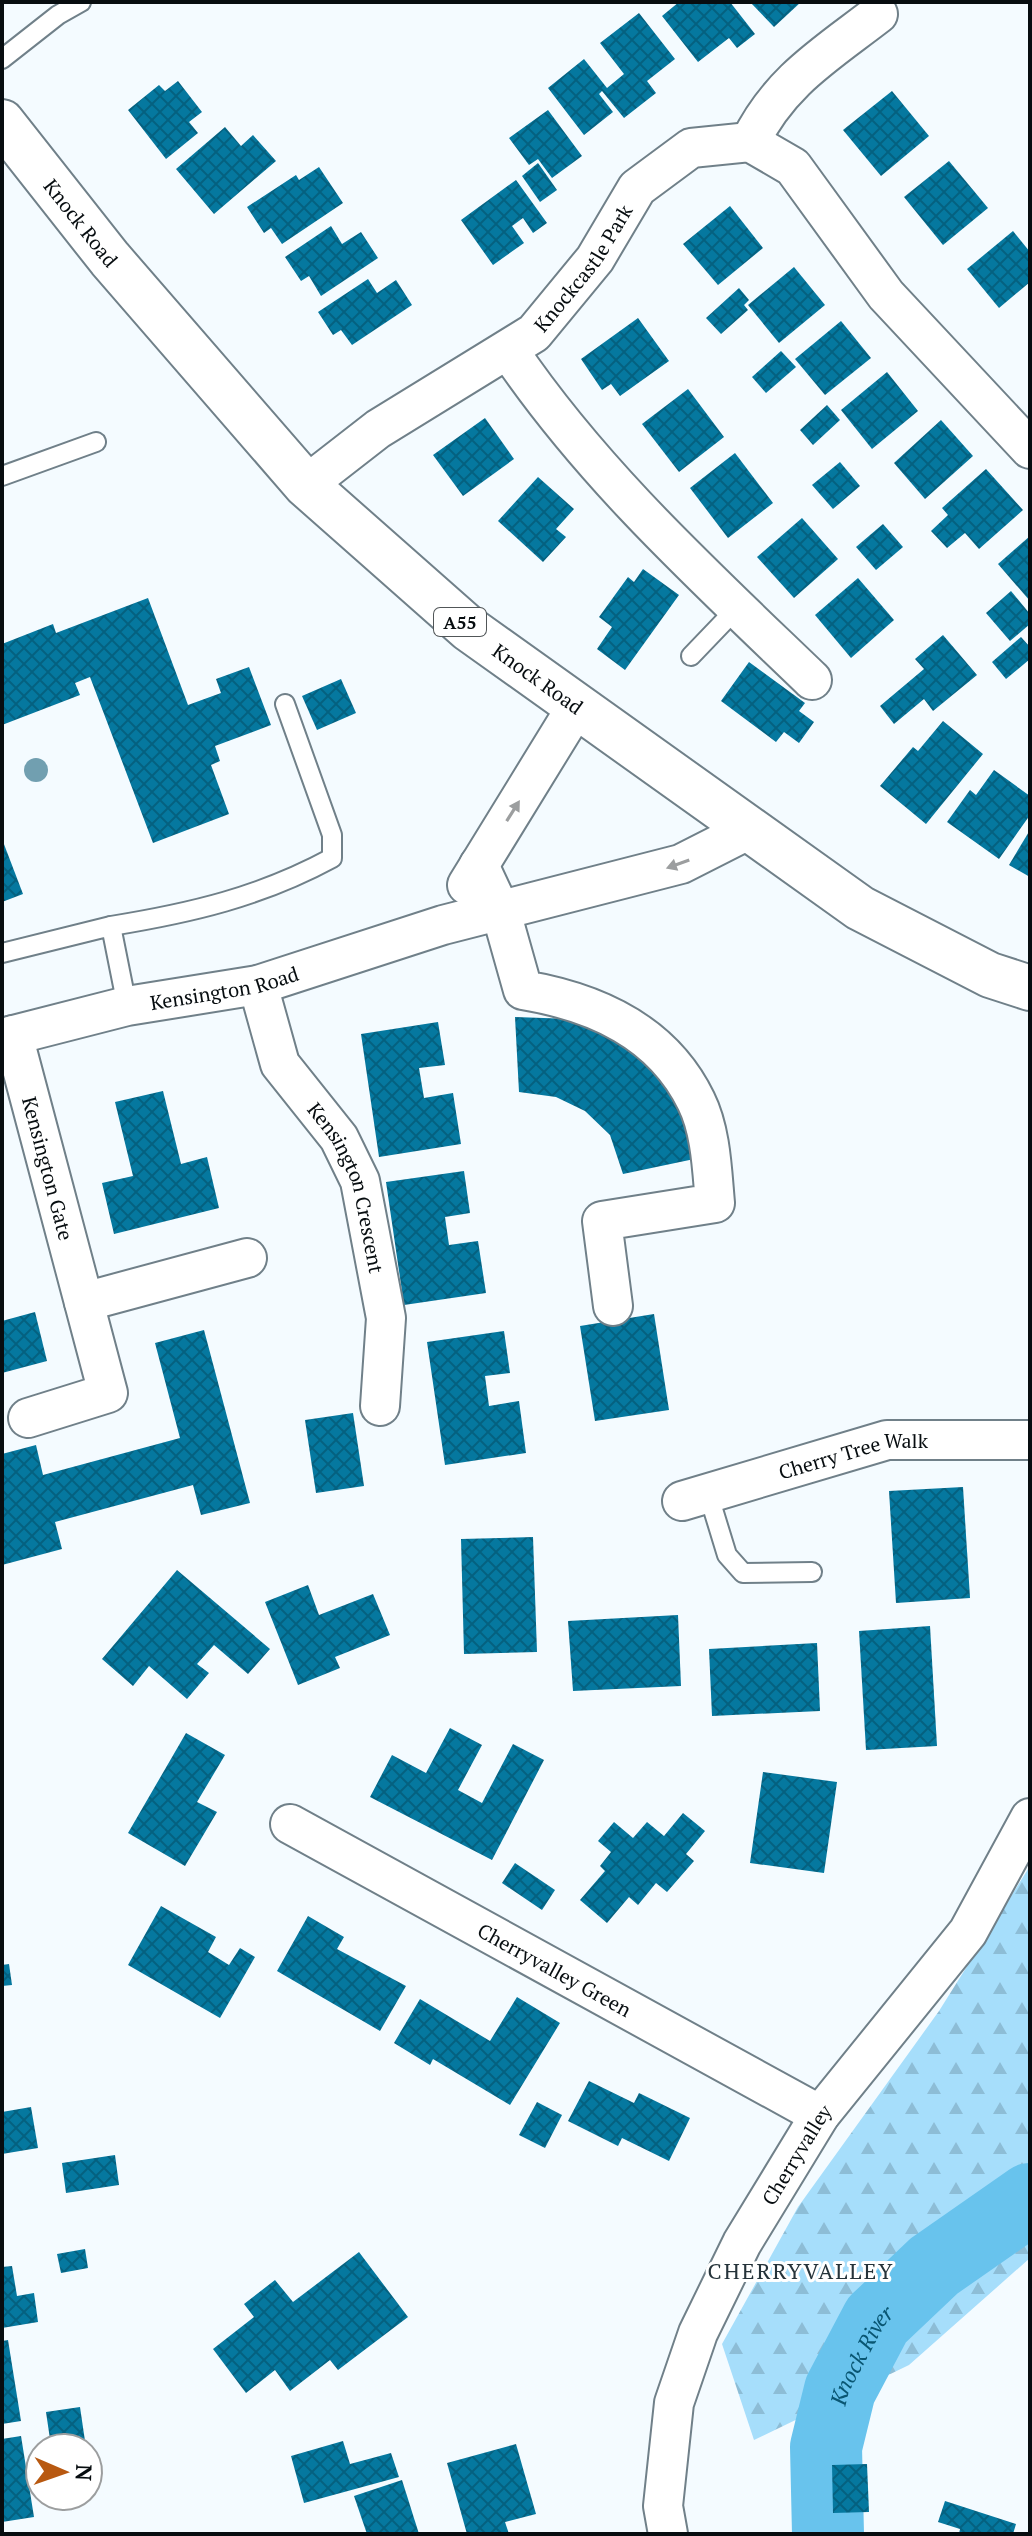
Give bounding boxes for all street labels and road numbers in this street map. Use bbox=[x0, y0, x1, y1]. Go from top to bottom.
street label: Knock Road bbox=[38, 173, 124, 272]
street label: Knockcastle Park bbox=[527, 199, 638, 337]
road number: A55 bbox=[434, 608, 486, 636]
street label: Knock Road bbox=[488, 637, 589, 720]
street label: Kensington Road bbox=[148, 959, 302, 1016]
street label: Kensington Gate bbox=[16, 1094, 80, 1243]
street label: Kensington Crescent bbox=[302, 1096, 391, 1276]
street label: Cherry Tree Walk bbox=[775, 1427, 929, 1485]
street label: Cherryvalley Green bbox=[473, 1916, 637, 2023]
street label: Cherryvalley bbox=[755, 2098, 838, 2210]

